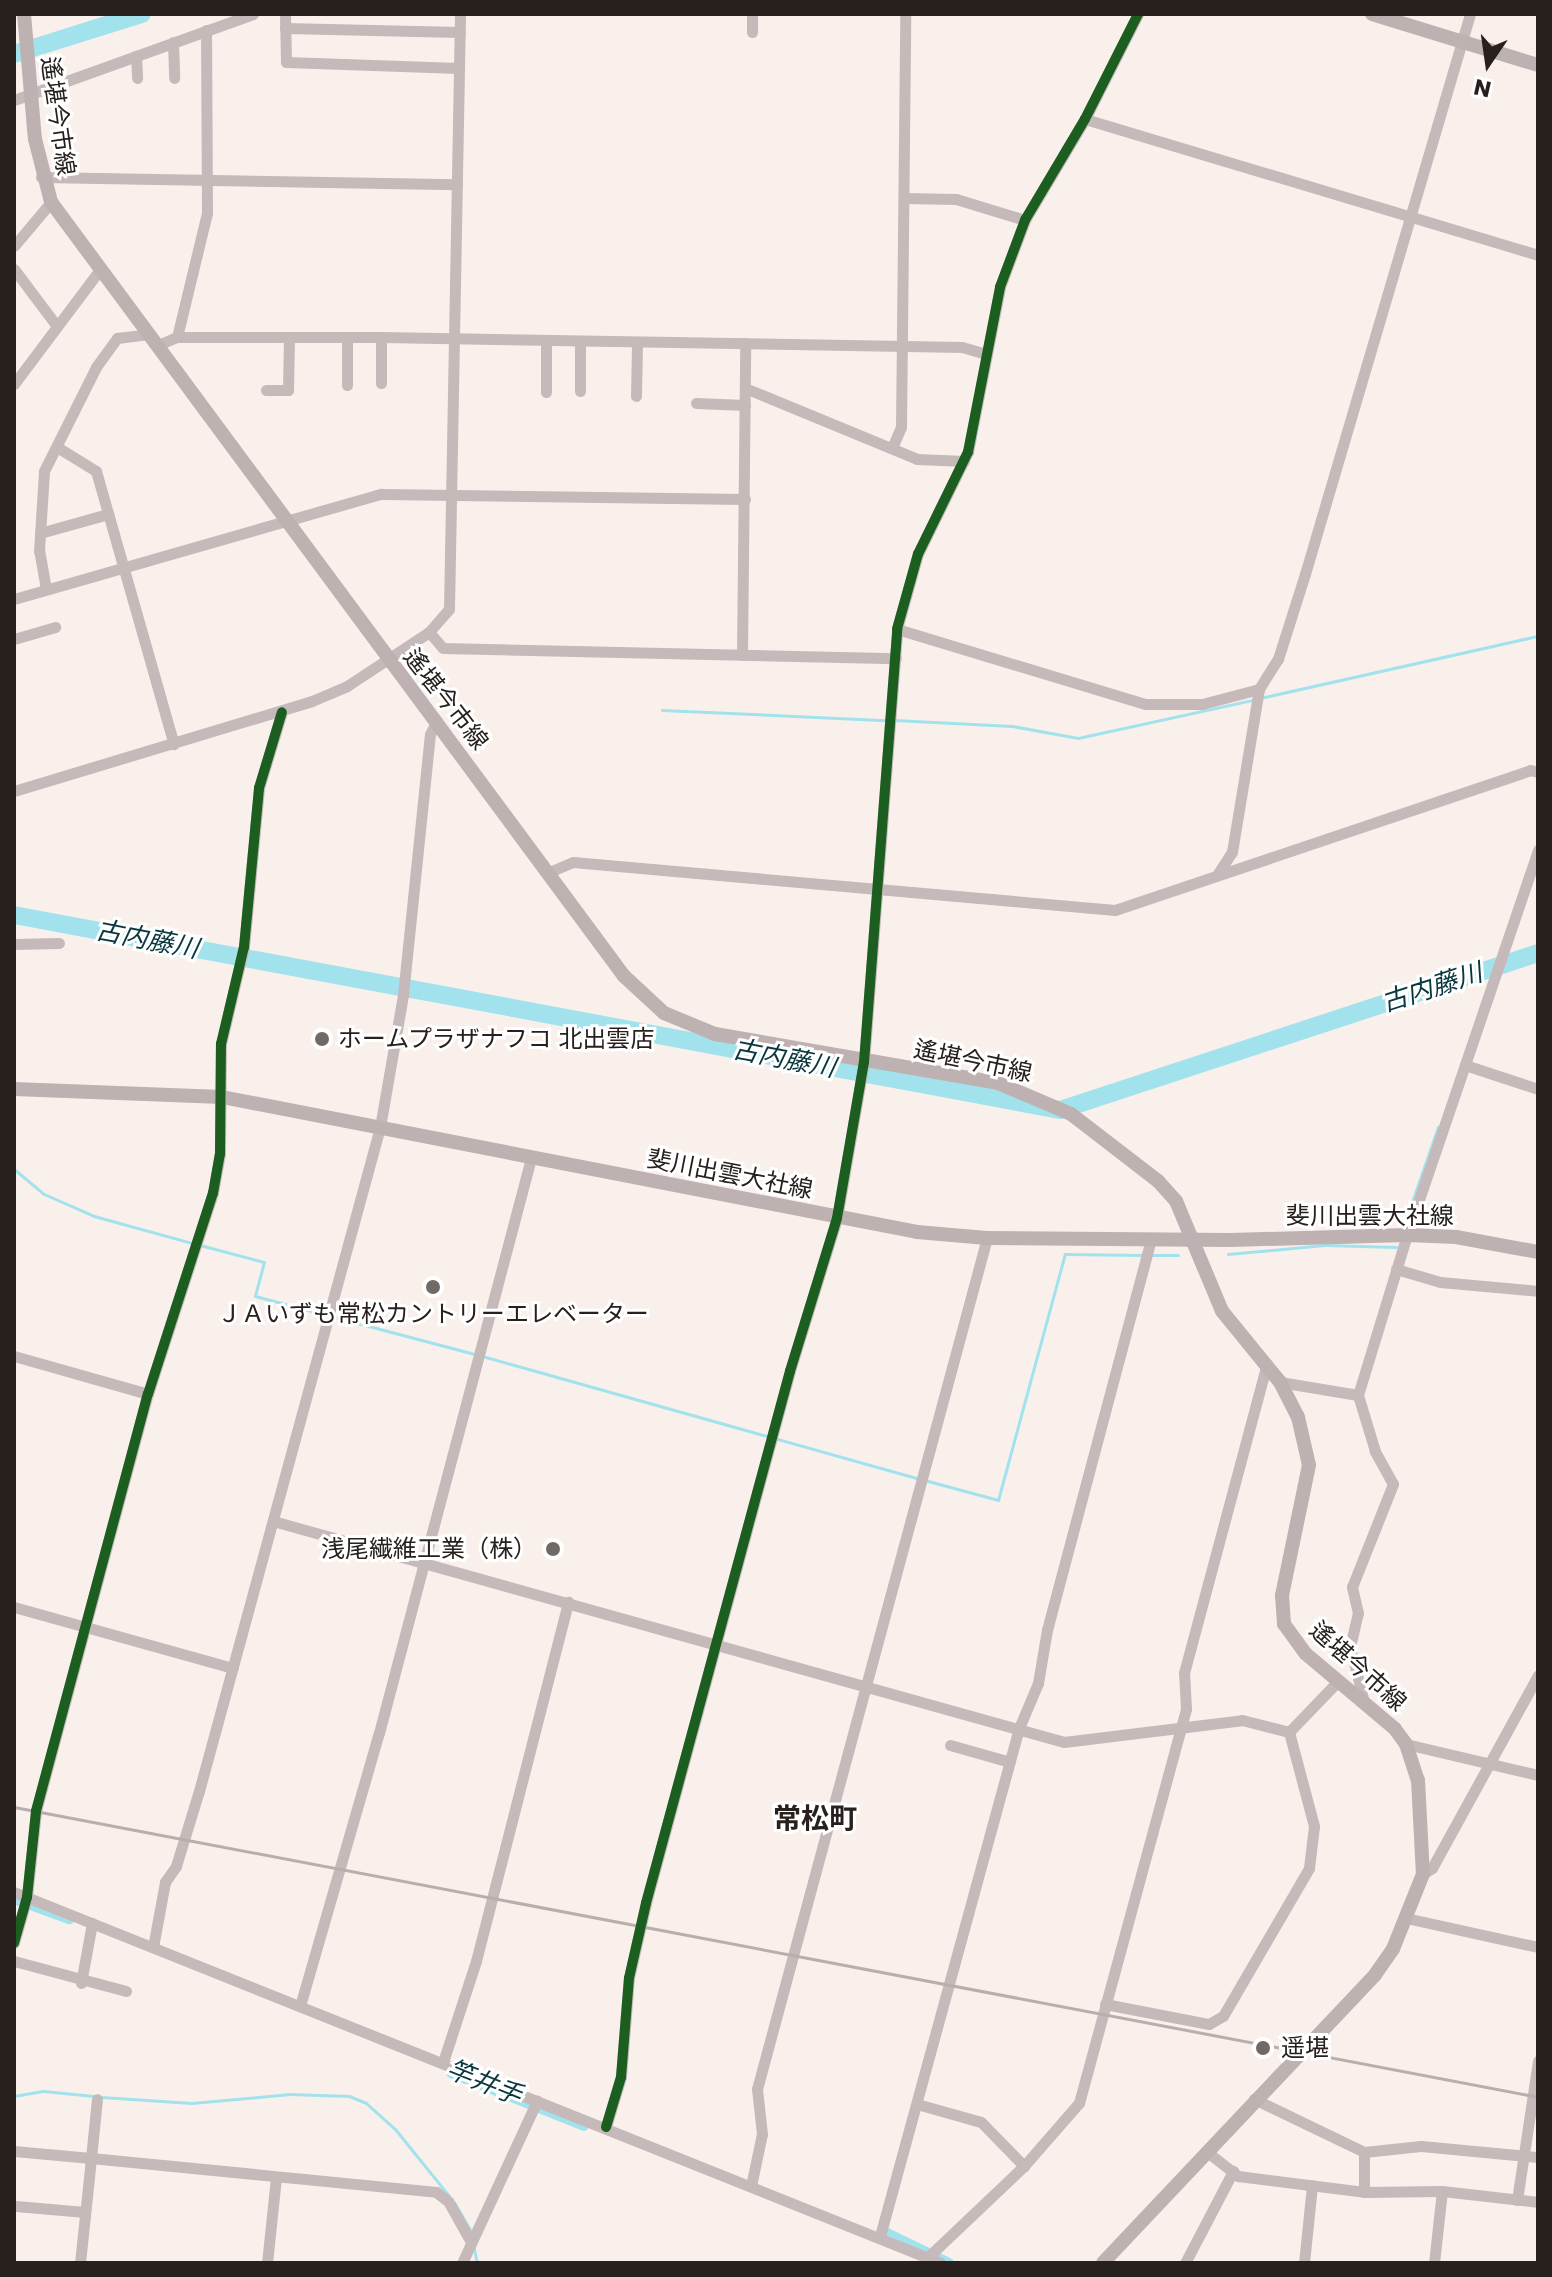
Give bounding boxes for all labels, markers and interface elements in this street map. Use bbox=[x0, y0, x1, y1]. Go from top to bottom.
north arrow bbox=[1448, 24, 1528, 104]
street label: 遙堪今市線 bbox=[35, 55, 81, 177]
text: N bbox=[1471, 71, 1494, 105]
street label: 遙堪今市線 bbox=[398, 643, 494, 755]
water label: 古内藤川 bbox=[93, 915, 201, 965]
water label: 古内藤川 bbox=[1378, 957, 1486, 1019]
place label: ホームプラザナフコ 北出雲店 bbox=[338, 1025, 656, 1053]
marker: ホームプラザナフコ 北出雲店 bbox=[313, 1030, 331, 1048]
water label: 古内藤川 bbox=[730, 1034, 838, 1084]
street label: 遙堪今市線 bbox=[911, 1034, 1035, 1088]
street label: 斐川出雲大社線 bbox=[645, 1144, 815, 1204]
street label: 斐川出雲大社線 bbox=[1286, 1202, 1454, 1230]
marker: ＪＡいずも常松カントリーエレベーター bbox=[424, 1278, 442, 1296]
place label: ＪＡいずも常松カントリーエレベーター bbox=[217, 1300, 649, 1328]
place label: 浅尾繊維工業（株） bbox=[321, 1535, 537, 1563]
marker: 浅尾繊維工業（株） bbox=[544, 1540, 562, 1558]
street label: 遙堪今市線 bbox=[1304, 1615, 1412, 1717]
district label: 常松町 bbox=[773, 1802, 857, 1836]
place label: 遥堪 bbox=[1281, 2034, 1329, 2062]
marker: 遥堪 bbox=[1252, 2037, 1274, 2059]
water label: 竿井手 bbox=[442, 2054, 526, 2112]

